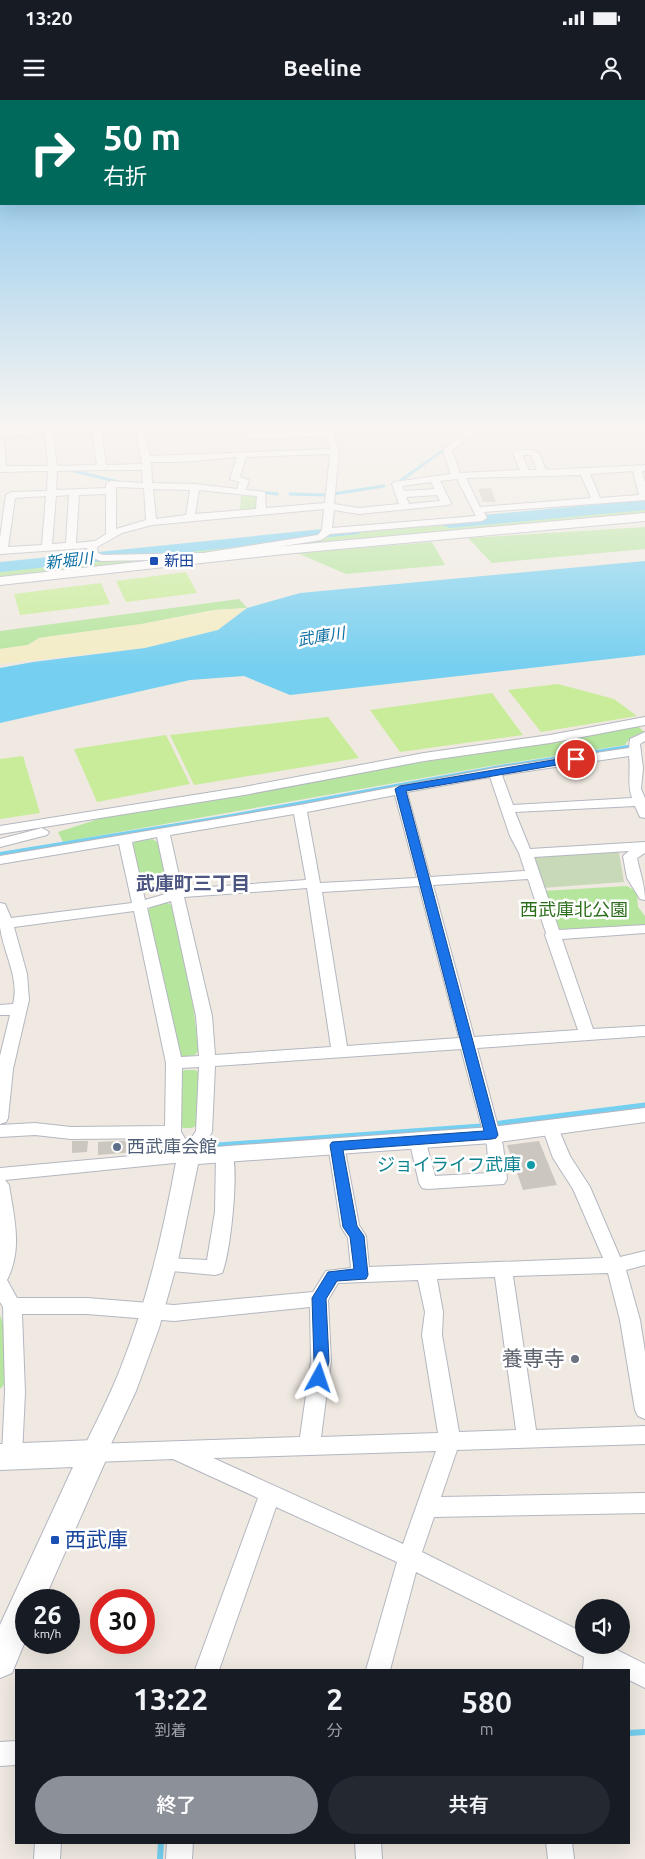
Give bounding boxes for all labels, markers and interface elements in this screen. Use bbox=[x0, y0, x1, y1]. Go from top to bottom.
text: 13:20 bbox=[25, 7, 73, 29]
icon: menu bbox=[20, 54, 48, 82]
icon: person bbox=[597, 54, 625, 82]
text: Beeline bbox=[283, 55, 362, 80]
text: 50 m bbox=[103, 117, 181, 157]
icon: right bbox=[20, 120, 85, 185]
text: 右折 bbox=[103, 163, 147, 188]
water label: 新堀川 bbox=[44, 548, 96, 571]
place label: 新田 bbox=[164, 552, 194, 569]
marker: 新田 bbox=[148, 555, 160, 567]
water label: 武庫川 bbox=[296, 623, 348, 649]
pin bbox=[555, 738, 597, 780]
icon: arrive bbox=[562, 745, 590, 773]
district label: 武庫町三丁目 bbox=[136, 872, 250, 894]
park label: 西武庫北公園 bbox=[520, 899, 628, 919]
place label: 西武庫会館 bbox=[127, 1136, 217, 1156]
marker: 西武庫会館 bbox=[111, 1141, 123, 1153]
place label: ジョイライフ武庫 bbox=[377, 1154, 521, 1174]
marker: ジョイライフ武庫 bbox=[525, 1159, 537, 1171]
place label: 養専寺 bbox=[502, 1346, 565, 1370]
position arrow bbox=[292, 1351, 344, 1403]
marker: 養専寺 bbox=[569, 1353, 581, 1365]
place label: 西武庫 bbox=[65, 1527, 128, 1551]
marker: 西武庫 bbox=[49, 1534, 61, 1546]
speed limit sign: 30 bbox=[90, 1589, 155, 1654]
map controls bbox=[575, 1599, 630, 1654]
button: sound bbox=[575, 1599, 630, 1654]
text: 26 bbox=[33, 1601, 62, 1629]
text: km/h bbox=[34, 1627, 61, 1640]
text: 13:22 bbox=[133, 1682, 208, 1716]
text: 2 bbox=[326, 1682, 343, 1716]
text: 580 bbox=[461, 1685, 512, 1719]
text: m bbox=[480, 1720, 493, 1738]
text: 到着 bbox=[155, 1721, 187, 1739]
text: 分 bbox=[327, 1721, 343, 1739]
button: 終了 bbox=[35, 1776, 318, 1834]
button: 共有 bbox=[328, 1776, 610, 1834]

